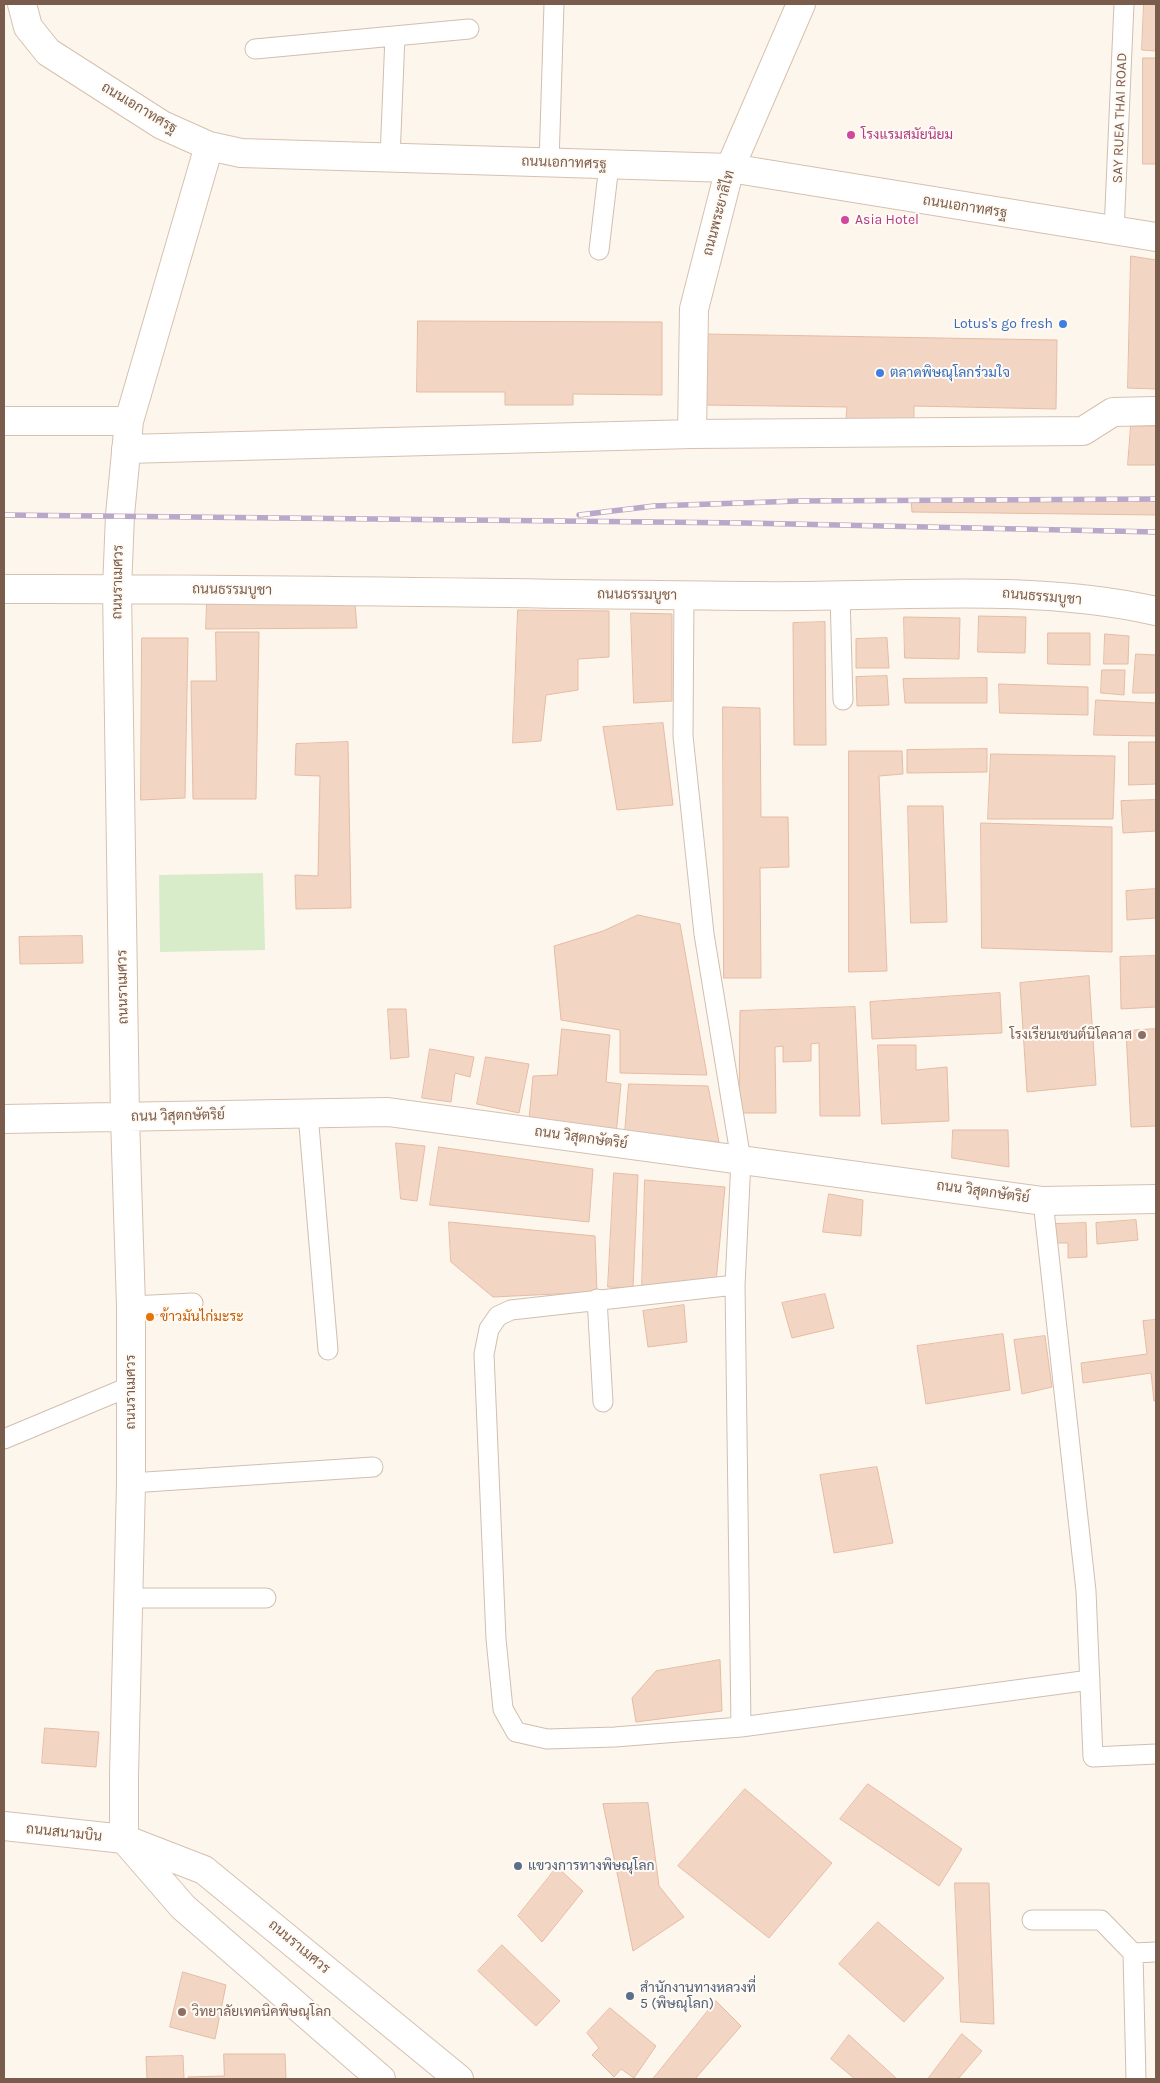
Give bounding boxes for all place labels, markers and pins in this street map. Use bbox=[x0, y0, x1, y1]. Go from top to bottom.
place label: โรงแรมสมัยนิยม bbox=[861, 127, 953, 143]
marker: โรงแรมสมัยนิยม bbox=[845, 129, 857, 141]
place label: Asia Hotel bbox=[855, 212, 919, 228]
marker: Asia Hotel bbox=[839, 214, 851, 226]
place label: Lotus's go fresh bbox=[953, 316, 1053, 332]
marker: Lotus's go fresh bbox=[1057, 318, 1069, 330]
place label: ตลาดพิษณุโลกร่วมใจ bbox=[890, 365, 1010, 381]
marker: ตลาดพิษณุโลกร่วมใจ bbox=[874, 367, 886, 379]
place label: โรงเรียนเซนต์นิโคลาส bbox=[1009, 1027, 1132, 1043]
marker: โรงเรียนเซนต์นิโคลาส bbox=[1136, 1029, 1148, 1041]
place label: ข้าวมันไก่มะระ bbox=[160, 1309, 244, 1325]
marker: ข้าวมันไก่มะระ bbox=[144, 1311, 156, 1323]
place label: แขวงการทางพิษณุโลก bbox=[528, 1858, 655, 1874]
marker: แขวงการทางพิษณุโลก bbox=[512, 1860, 524, 1872]
place label: สำนักงานทางหลวงที่ 5 (พิษณุโลก) bbox=[640, 1980, 756, 2012]
marker: สำนักงานทางหลวงที่ 5 (พิษณุโลก) bbox=[624, 1990, 636, 2002]
place label: วิทยาลัยเทคนิคพิษณุโลก bbox=[192, 2004, 331, 2020]
marker: วิทยาลัยเทคนิคพิษณุโลก bbox=[176, 2006, 188, 2018]

